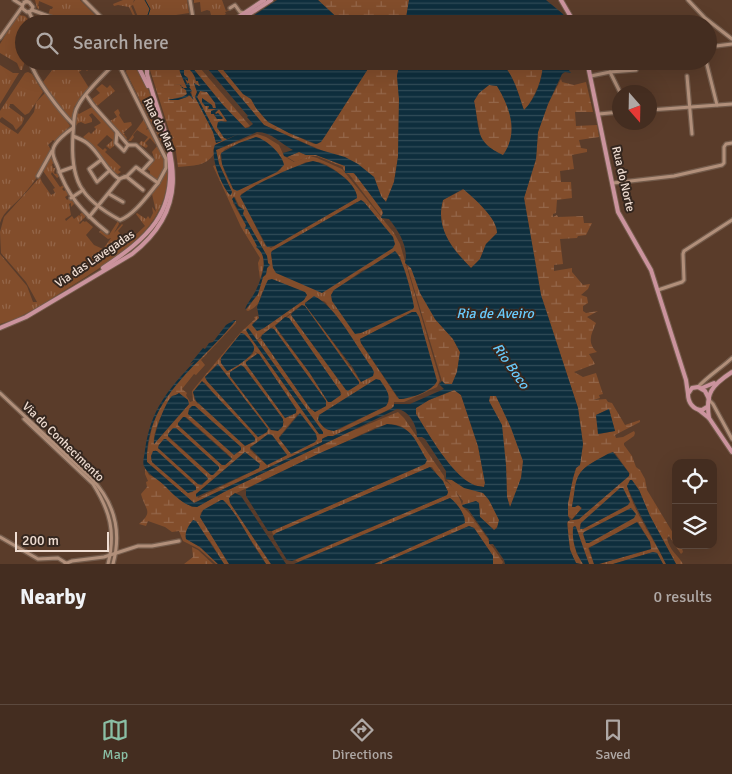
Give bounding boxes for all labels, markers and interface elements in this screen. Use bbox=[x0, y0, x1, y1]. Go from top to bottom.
search box bbox=[15, 15, 717, 70]
icon: search bbox=[33, 29, 61, 57]
text: Search here bbox=[73, 31, 169, 55]
north arrow bbox=[612, 85, 657, 130]
street label: Rua do Mar bbox=[140, 96, 179, 155]
street label: Rua do Norte bbox=[608, 145, 638, 213]
street label: Via das Lavegadas bbox=[52, 227, 138, 291]
water label: Ria de Aveiro bbox=[456, 305, 534, 322]
water label: Rio Boco bbox=[489, 340, 533, 393]
street label: Via do Conhecimento bbox=[19, 399, 107, 485]
map controls bbox=[672, 459, 717, 549]
button: locate bbox=[672, 459, 717, 504]
button: layers bbox=[672, 504, 717, 549]
scale bar bbox=[15, 529, 109, 552]
text: 200 m bbox=[22, 532, 59, 549]
text: Nearby bbox=[20, 584, 86, 610]
text: 0 results bbox=[653, 587, 712, 607]
tab: Map bbox=[101, 716, 129, 763]
tab: Directions bbox=[332, 716, 393, 763]
tab: Saved bbox=[595, 716, 631, 763]

